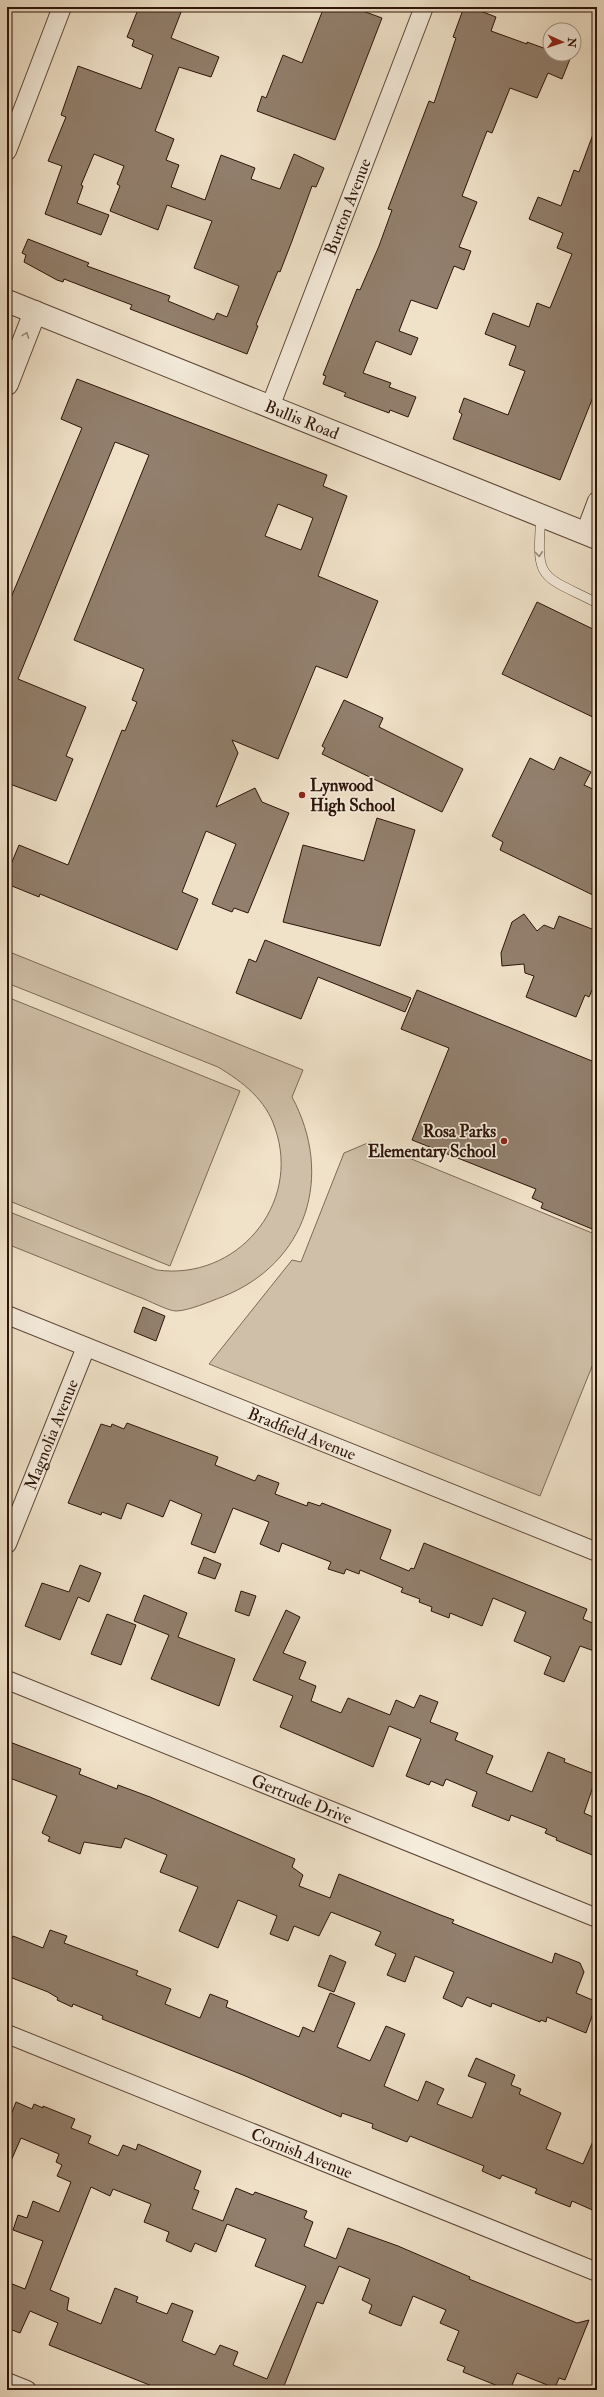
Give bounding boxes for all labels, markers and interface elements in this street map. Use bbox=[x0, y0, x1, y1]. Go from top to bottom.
north arrow bbox=[542, 22, 582, 62]
text: N bbox=[565, 36, 578, 49]
street label: Burton Avenue bbox=[320, 155, 376, 258]
one-way arrow bbox=[22, 332, 30, 339]
street label: Bullis Road bbox=[262, 396, 343, 445]
one-way arrow bbox=[535, 551, 544, 557]
place label: Lynwood High School bbox=[310, 775, 396, 817]
marker: Lynwood High School bbox=[297, 790, 307, 800]
place label: Rosa Parks Elementary School bbox=[368, 1121, 497, 1163]
marker: Rosa Parks Elementary School bbox=[499, 1136, 509, 1146]
street label: Magnolia Avenue bbox=[20, 1376, 83, 1493]
street label: Bradfield Avenue bbox=[245, 1403, 359, 1465]
street label: Gertrude Drive bbox=[248, 1770, 355, 1829]
street label: Cornish Avenue bbox=[248, 2124, 356, 2183]

